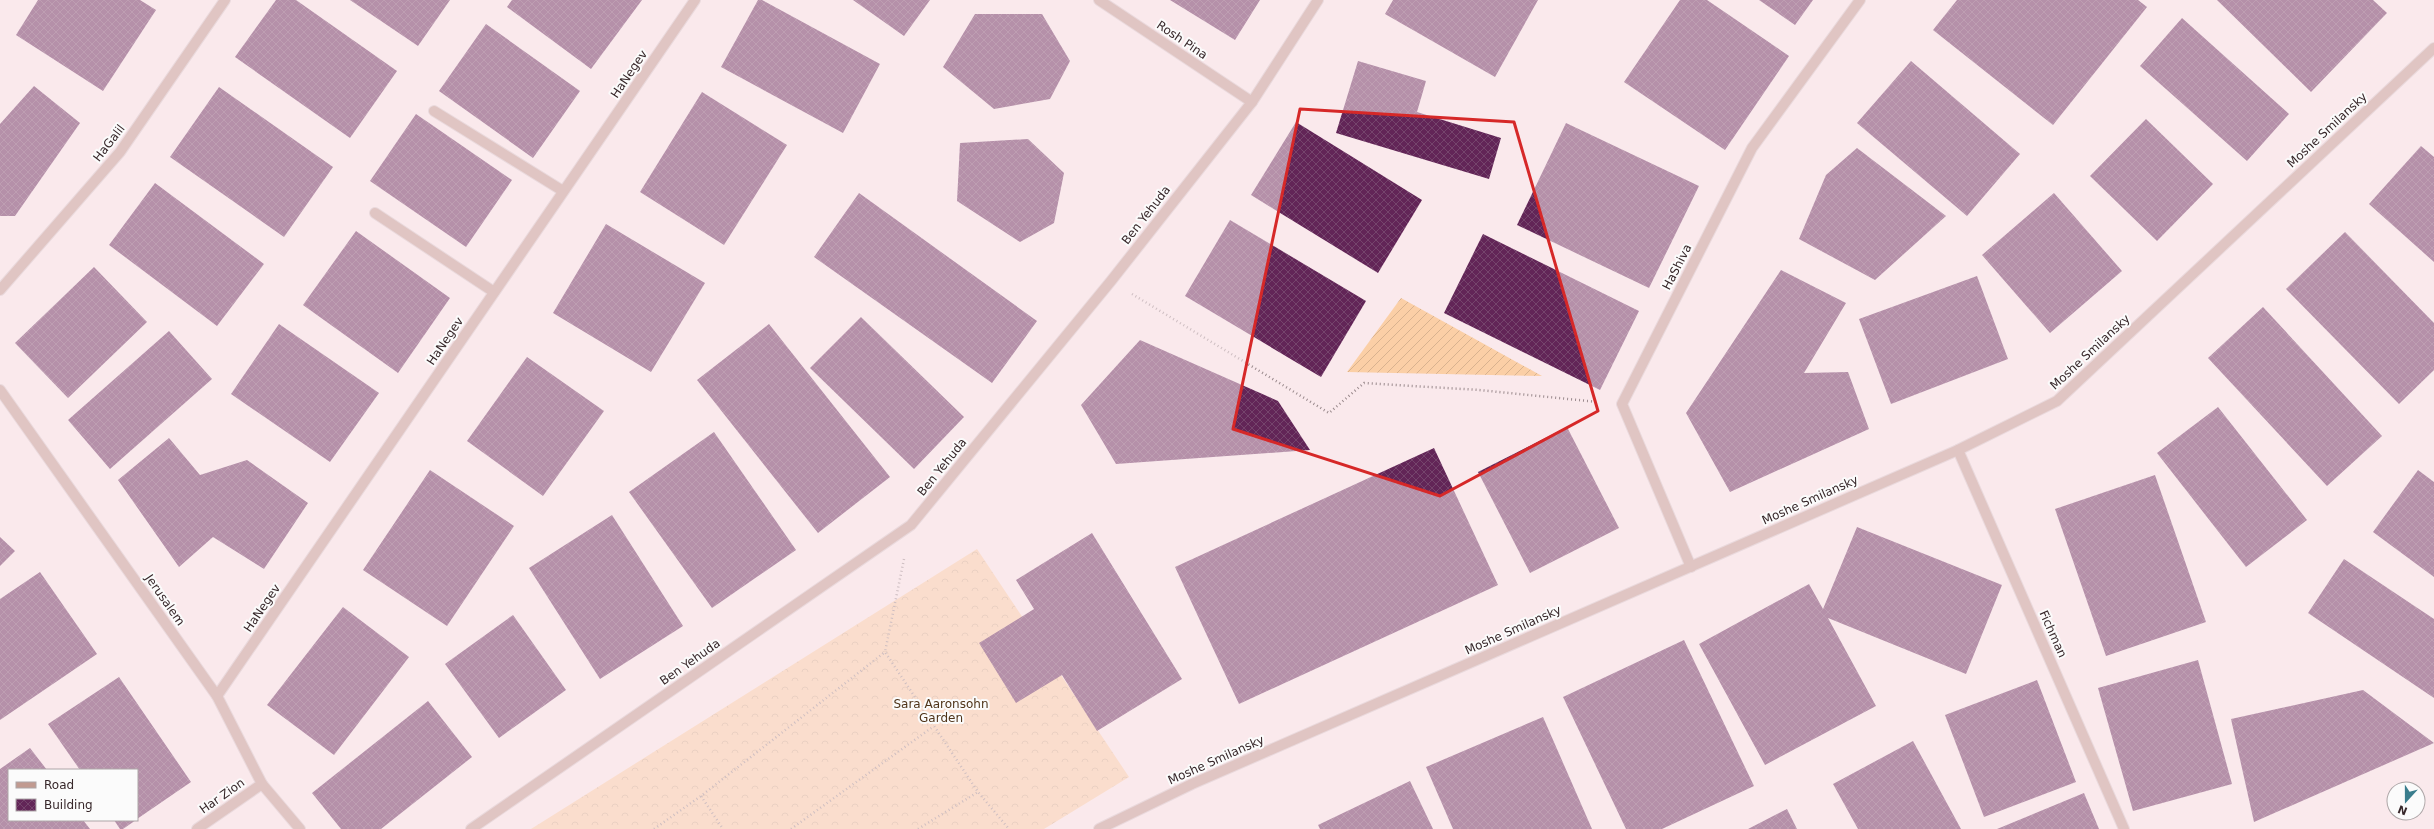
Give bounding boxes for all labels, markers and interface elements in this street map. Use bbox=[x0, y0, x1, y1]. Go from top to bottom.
street label: Rosh Pina bbox=[1154, 18, 1210, 62]
street label: HaNegev bbox=[608, 47, 650, 101]
street label: Moshe Smilansky bbox=[2284, 90, 2370, 170]
street label: HaGalil bbox=[90, 122, 128, 164]
street label: Ben Yehuda bbox=[1119, 183, 1173, 247]
street label: HaShiva bbox=[1660, 242, 1694, 292]
street label: Moshe Smilansky bbox=[2047, 312, 2133, 392]
street label: HaNegev bbox=[424, 314, 466, 368]
street label: Ben Yehuda bbox=[914, 435, 970, 499]
street label: Moshe Smilansky bbox=[1760, 473, 1860, 527]
street label: Jerusalem bbox=[142, 571, 188, 628]
street label: HaNegev bbox=[241, 581, 283, 635]
street label: Moshe Smilansky bbox=[1463, 603, 1563, 657]
street label: Fichman bbox=[2036, 608, 2070, 660]
street label: Ben Yehuda bbox=[657, 636, 723, 688]
park label: Sara Aaronsohn Garden bbox=[893, 697, 989, 725]
street label: Moshe Smilansky bbox=[1166, 733, 1266, 787]
legend bbox=[8, 769, 138, 821]
street label: Har Zion bbox=[197, 775, 247, 817]
text: Road bbox=[44, 778, 74, 792]
north arrow bbox=[2386, 781, 2426, 821]
text: Building bbox=[44, 798, 93, 812]
text: N bbox=[2396, 802, 2409, 818]

